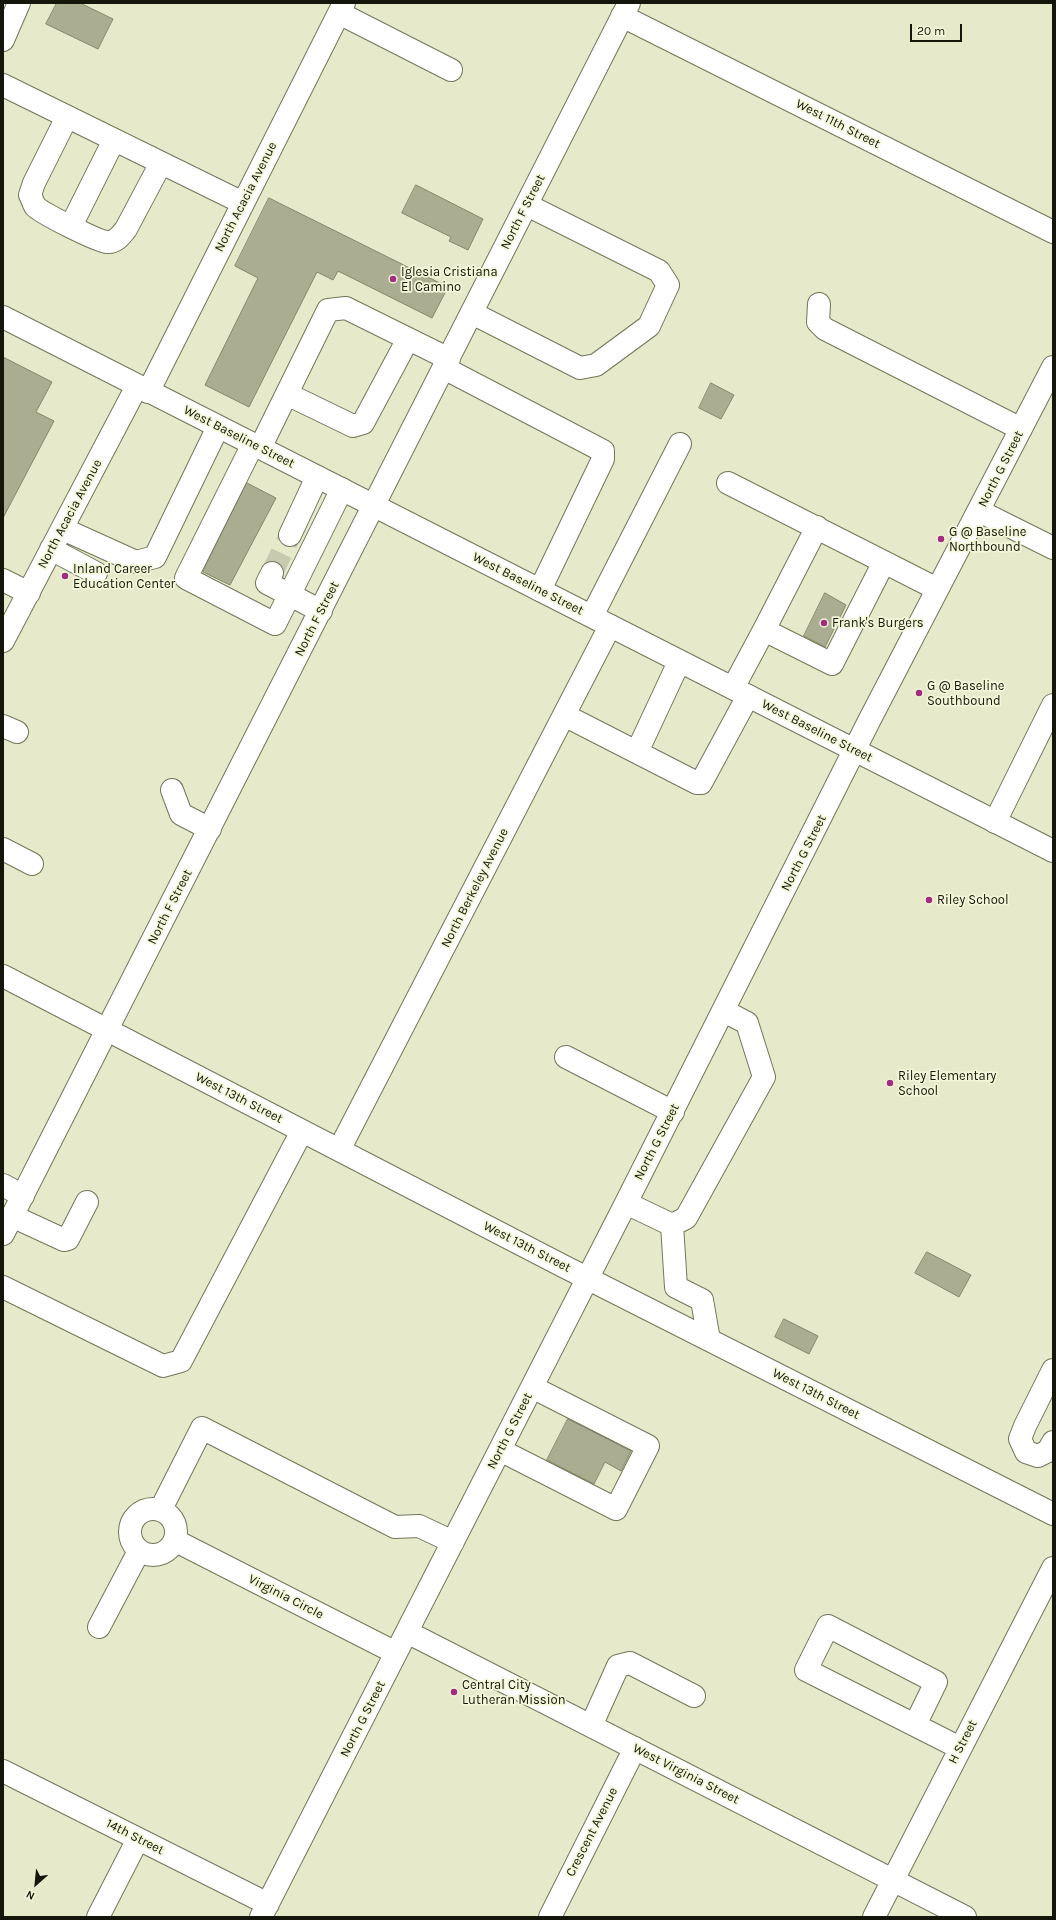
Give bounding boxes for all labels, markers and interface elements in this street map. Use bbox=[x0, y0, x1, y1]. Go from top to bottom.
scale bar bbox=[912, 16, 964, 42]
text: 20 m bbox=[917, 24, 945, 38]
street label: West 11th Street bbox=[793, 96, 883, 152]
street label: North Acacia Avenue bbox=[211, 139, 281, 255]
street label: North F Street bbox=[497, 172, 549, 252]
place label: Iglesia Cristiana El Camino bbox=[401, 264, 498, 295]
marker: Iglesia Cristiana El Camino bbox=[388, 274, 398, 284]
street label: West Baseline Street bbox=[181, 402, 297, 472]
street label: North G Street bbox=[975, 428, 1027, 510]
street label: North Acacia Avenue bbox=[35, 457, 105, 571]
place label: G @ Baseline Northbound bbox=[949, 524, 1027, 555]
marker: G @ Baseline Northbound bbox=[936, 534, 946, 544]
street label: West Baseline Street bbox=[470, 549, 586, 619]
place label: Inland Career Education Center bbox=[73, 561, 175, 592]
marker: Inland Career Education Center bbox=[60, 571, 70, 581]
street label: North F Street bbox=[291, 579, 343, 659]
place label: Frank's Burgers bbox=[832, 615, 924, 631]
marker: Frank's Burgers bbox=[819, 618, 829, 628]
place label: G @ Baseline Southbound bbox=[927, 678, 1005, 709]
marker: G @ Baseline Southbound bbox=[914, 688, 924, 698]
street label: West Baseline Street bbox=[759, 696, 875, 766]
street label: North G Street bbox=[778, 812, 830, 894]
street label: North Berkeley Avenue bbox=[438, 826, 512, 950]
street label: North F Street bbox=[144, 867, 196, 947]
place label: Riley School bbox=[937, 892, 1009, 908]
marker: Riley School bbox=[924, 895, 934, 905]
place label: Riley Elementary School bbox=[898, 1068, 996, 1099]
street label: West 13th Street bbox=[193, 1069, 285, 1127]
marker: Riley Elementary School bbox=[885, 1078, 895, 1088]
street label: North G Street bbox=[631, 1101, 683, 1183]
street label: West 13th Street bbox=[481, 1218, 573, 1276]
street label: West 13th Street bbox=[770, 1365, 862, 1423]
street label: North G Street bbox=[484, 1390, 536, 1472]
street label: Virginia Circle bbox=[246, 1571, 326, 1623]
place label: Central City Lutheran Mission bbox=[462, 1677, 566, 1708]
street label: North G Street bbox=[337, 1678, 389, 1760]
marker: Central City Lutheran Mission bbox=[449, 1687, 459, 1697]
street label: H Street bbox=[945, 1717, 981, 1767]
street label: West Virginia Street bbox=[630, 1740, 742, 1808]
street label: Crescent Avenue bbox=[563, 1785, 621, 1879]
street label: 14th Street bbox=[103, 1816, 167, 1858]
north arrow bbox=[16, 1864, 56, 1904]
text: N bbox=[24, 1888, 37, 1903]

